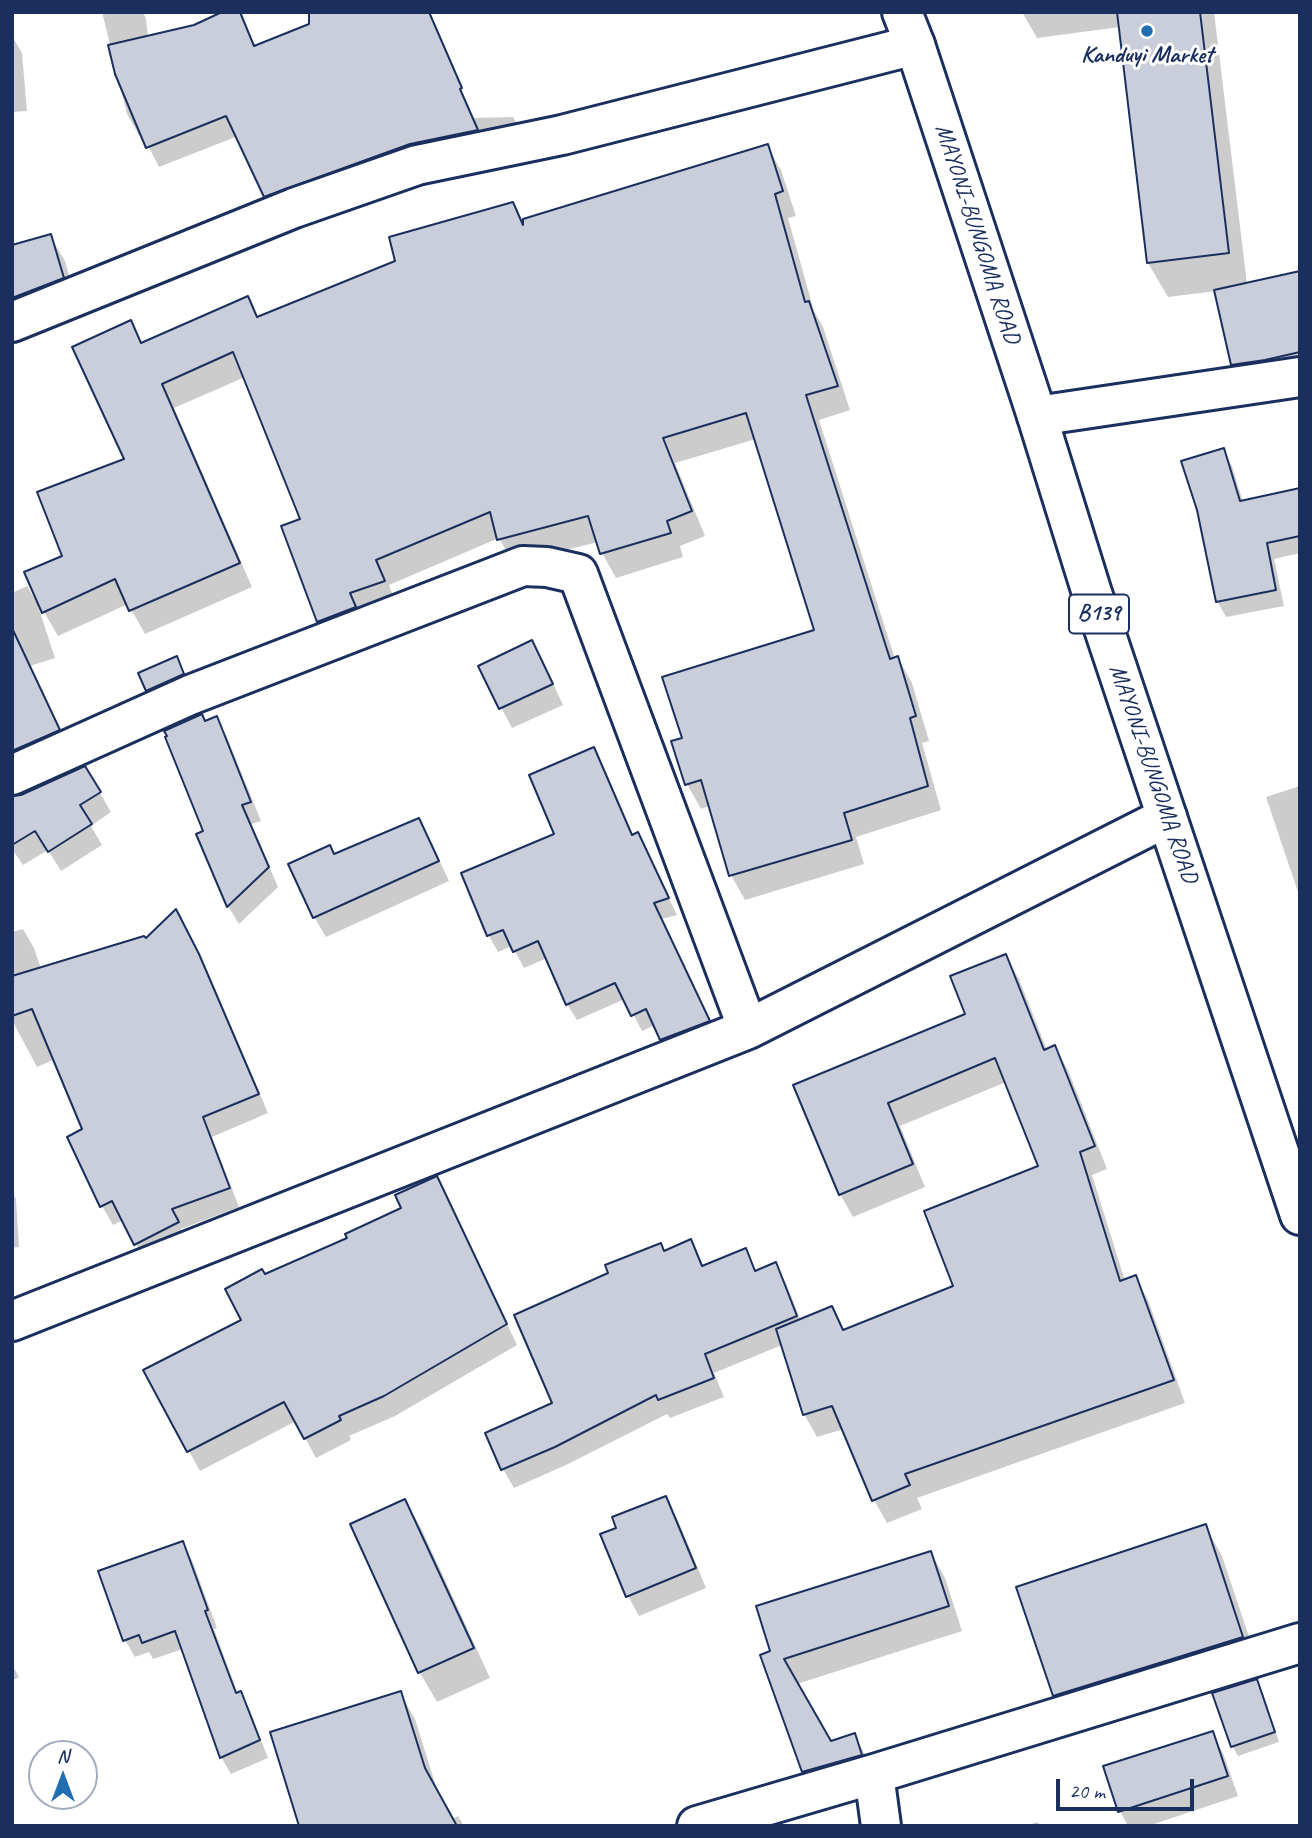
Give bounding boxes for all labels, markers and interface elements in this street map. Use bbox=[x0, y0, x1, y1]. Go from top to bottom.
marker: Kanduyi Market bbox=[1139, 23, 1155, 39]
place label: Kanduyi Market bbox=[1081, 42, 1213, 70]
street label: MAYONI-BUNGOMA ROAD bbox=[928, 121, 1026, 347]
road number: B139 bbox=[1069, 594, 1129, 634]
street label: MAYONI-BUNGOMA ROAD bbox=[1102, 661, 1204, 887]
north arrow bbox=[28, 1740, 98, 1810]
text: N bbox=[57, 1744, 69, 1768]
scale bar bbox=[1060, 1764, 1198, 1808]
text: 20 m bbox=[1069, 1778, 1105, 1804]

